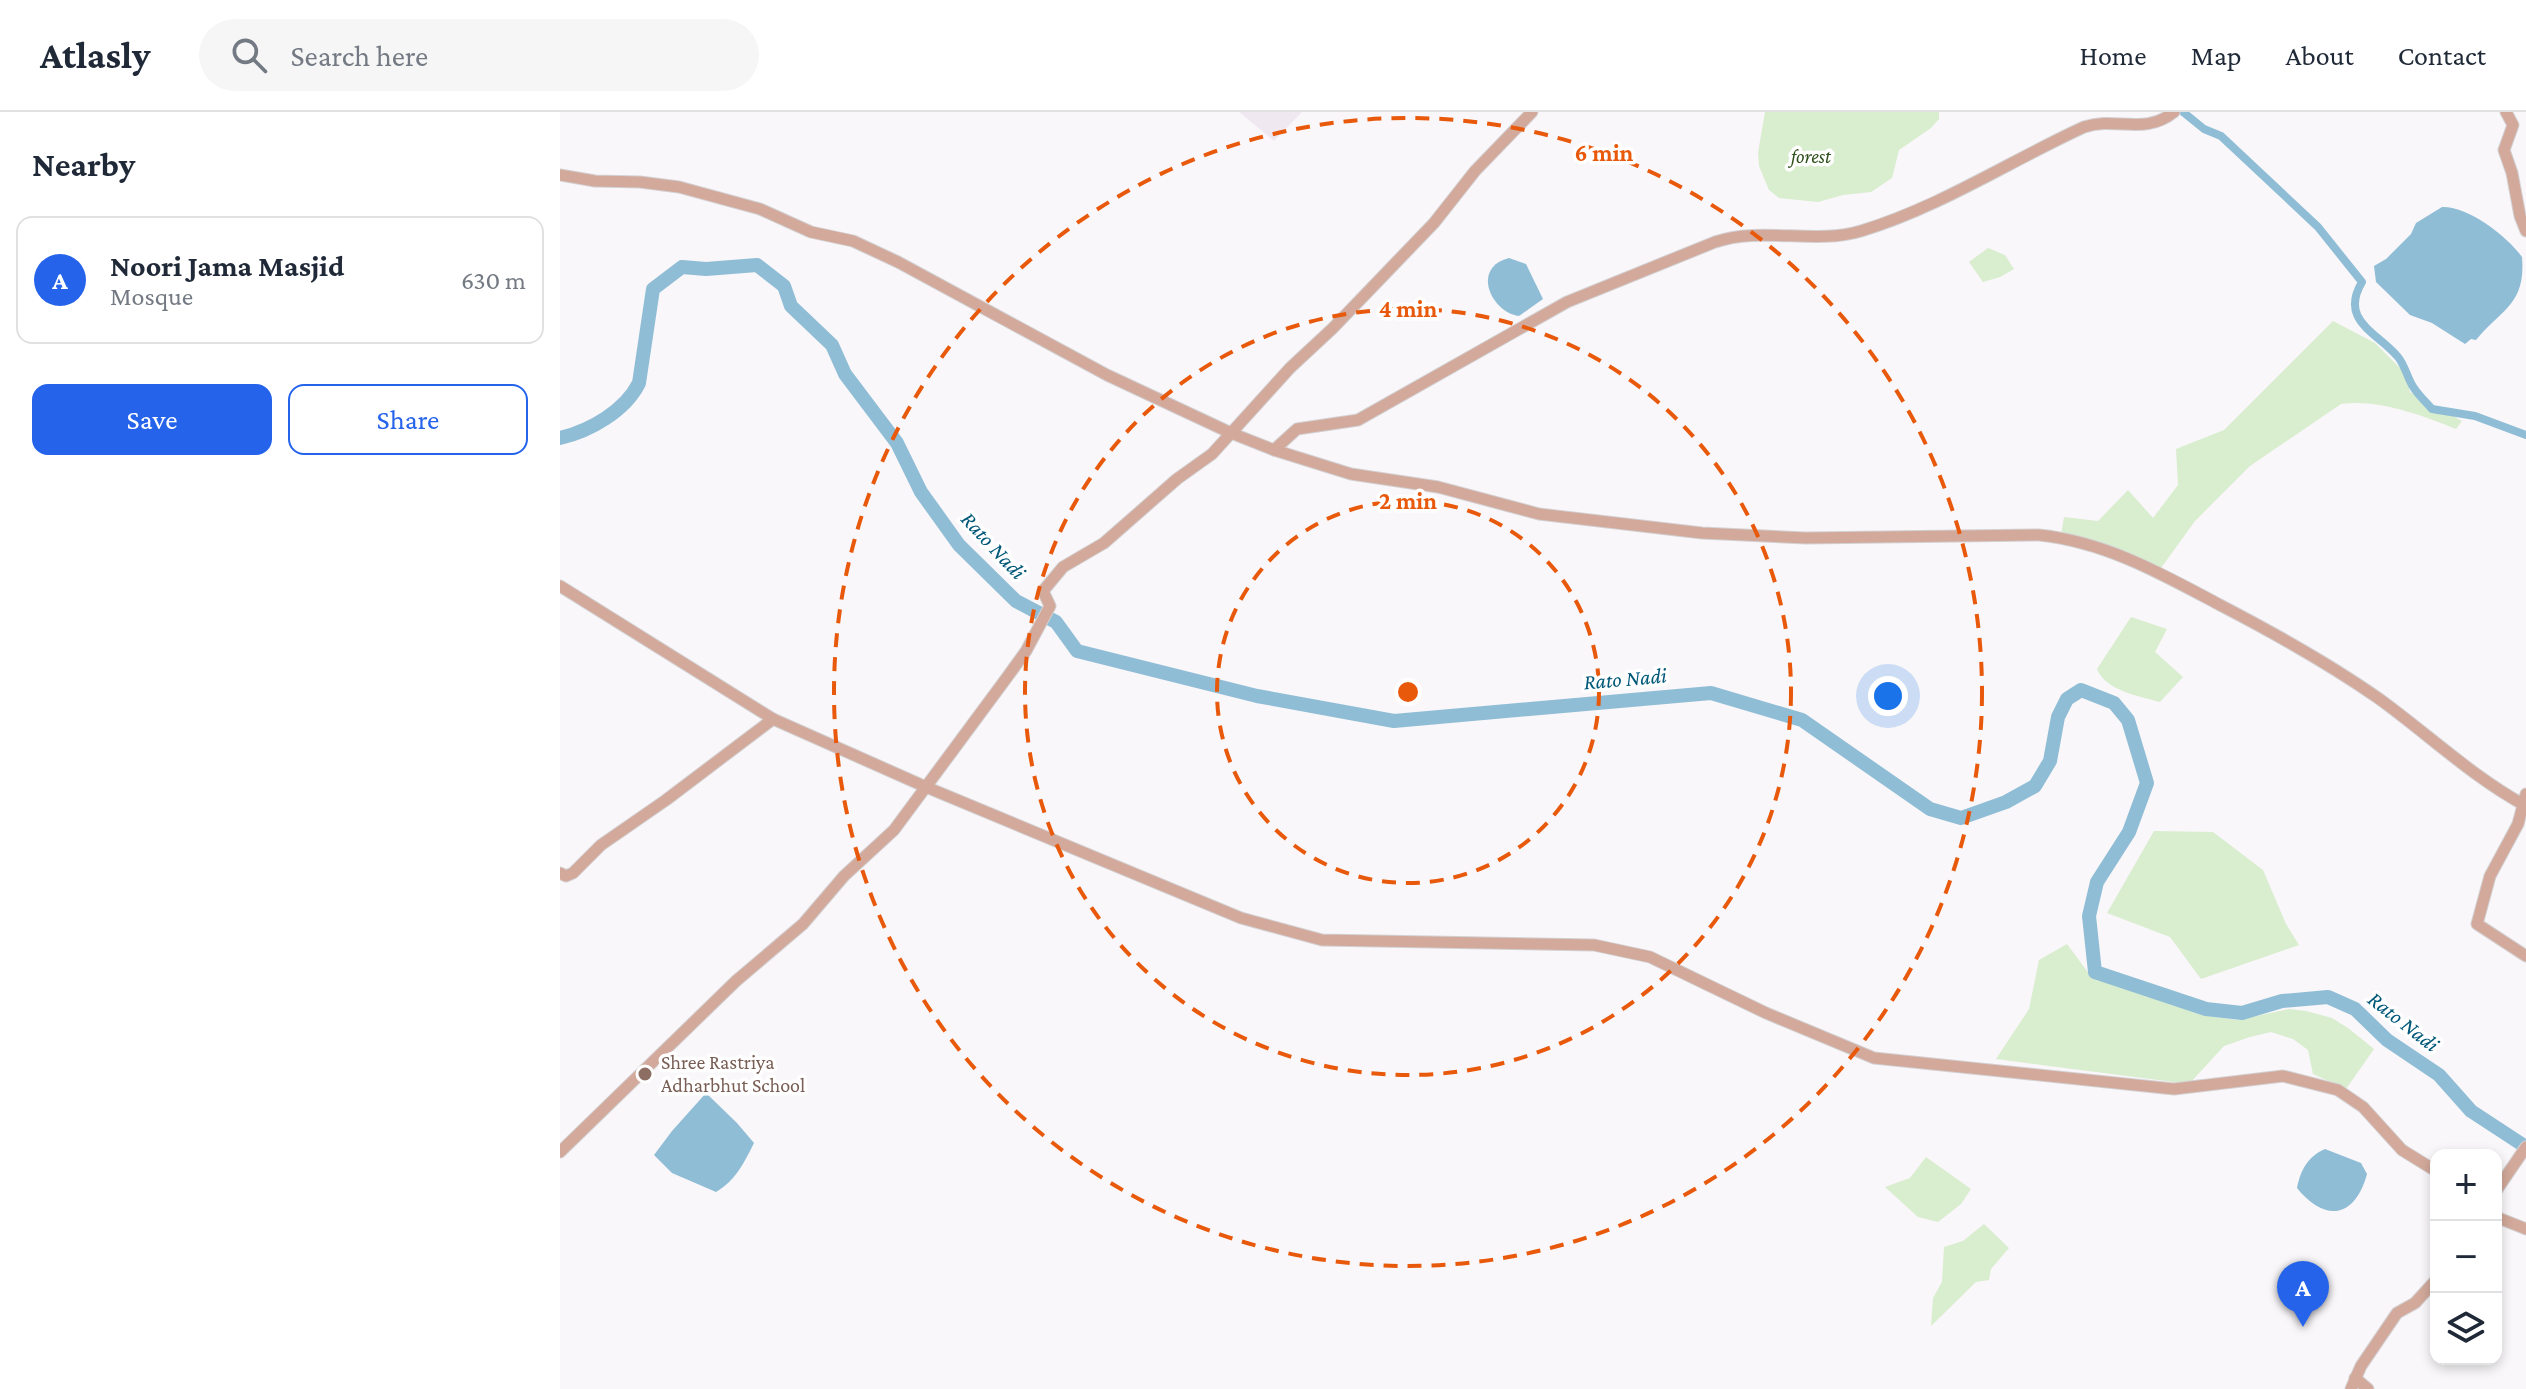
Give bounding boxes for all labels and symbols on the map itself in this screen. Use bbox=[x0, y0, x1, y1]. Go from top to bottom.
text: 6 min bbox=[1575, 139, 1634, 166]
park label: forest bbox=[1788, 145, 1832, 168]
text: 4 min bbox=[1379, 295, 1438, 322]
text: 2 min bbox=[1379, 487, 1437, 514]
water label: Rato Nadi bbox=[956, 506, 1031, 584]
water label: Rato Nadi bbox=[1582, 662, 1668, 695]
your location bbox=[1868, 676, 1908, 716]
centre of rings bbox=[1394, 678, 1422, 706]
water label: Rato Nadi bbox=[2363, 986, 2444, 1057]
place label: Shree Rastriya Adharbhut School bbox=[661, 1051, 805, 1096]
marker: Shree Rastriya Adharbhut School bbox=[636, 1065, 654, 1083]
pin: A bbox=[2277, 1261, 2329, 1327]

